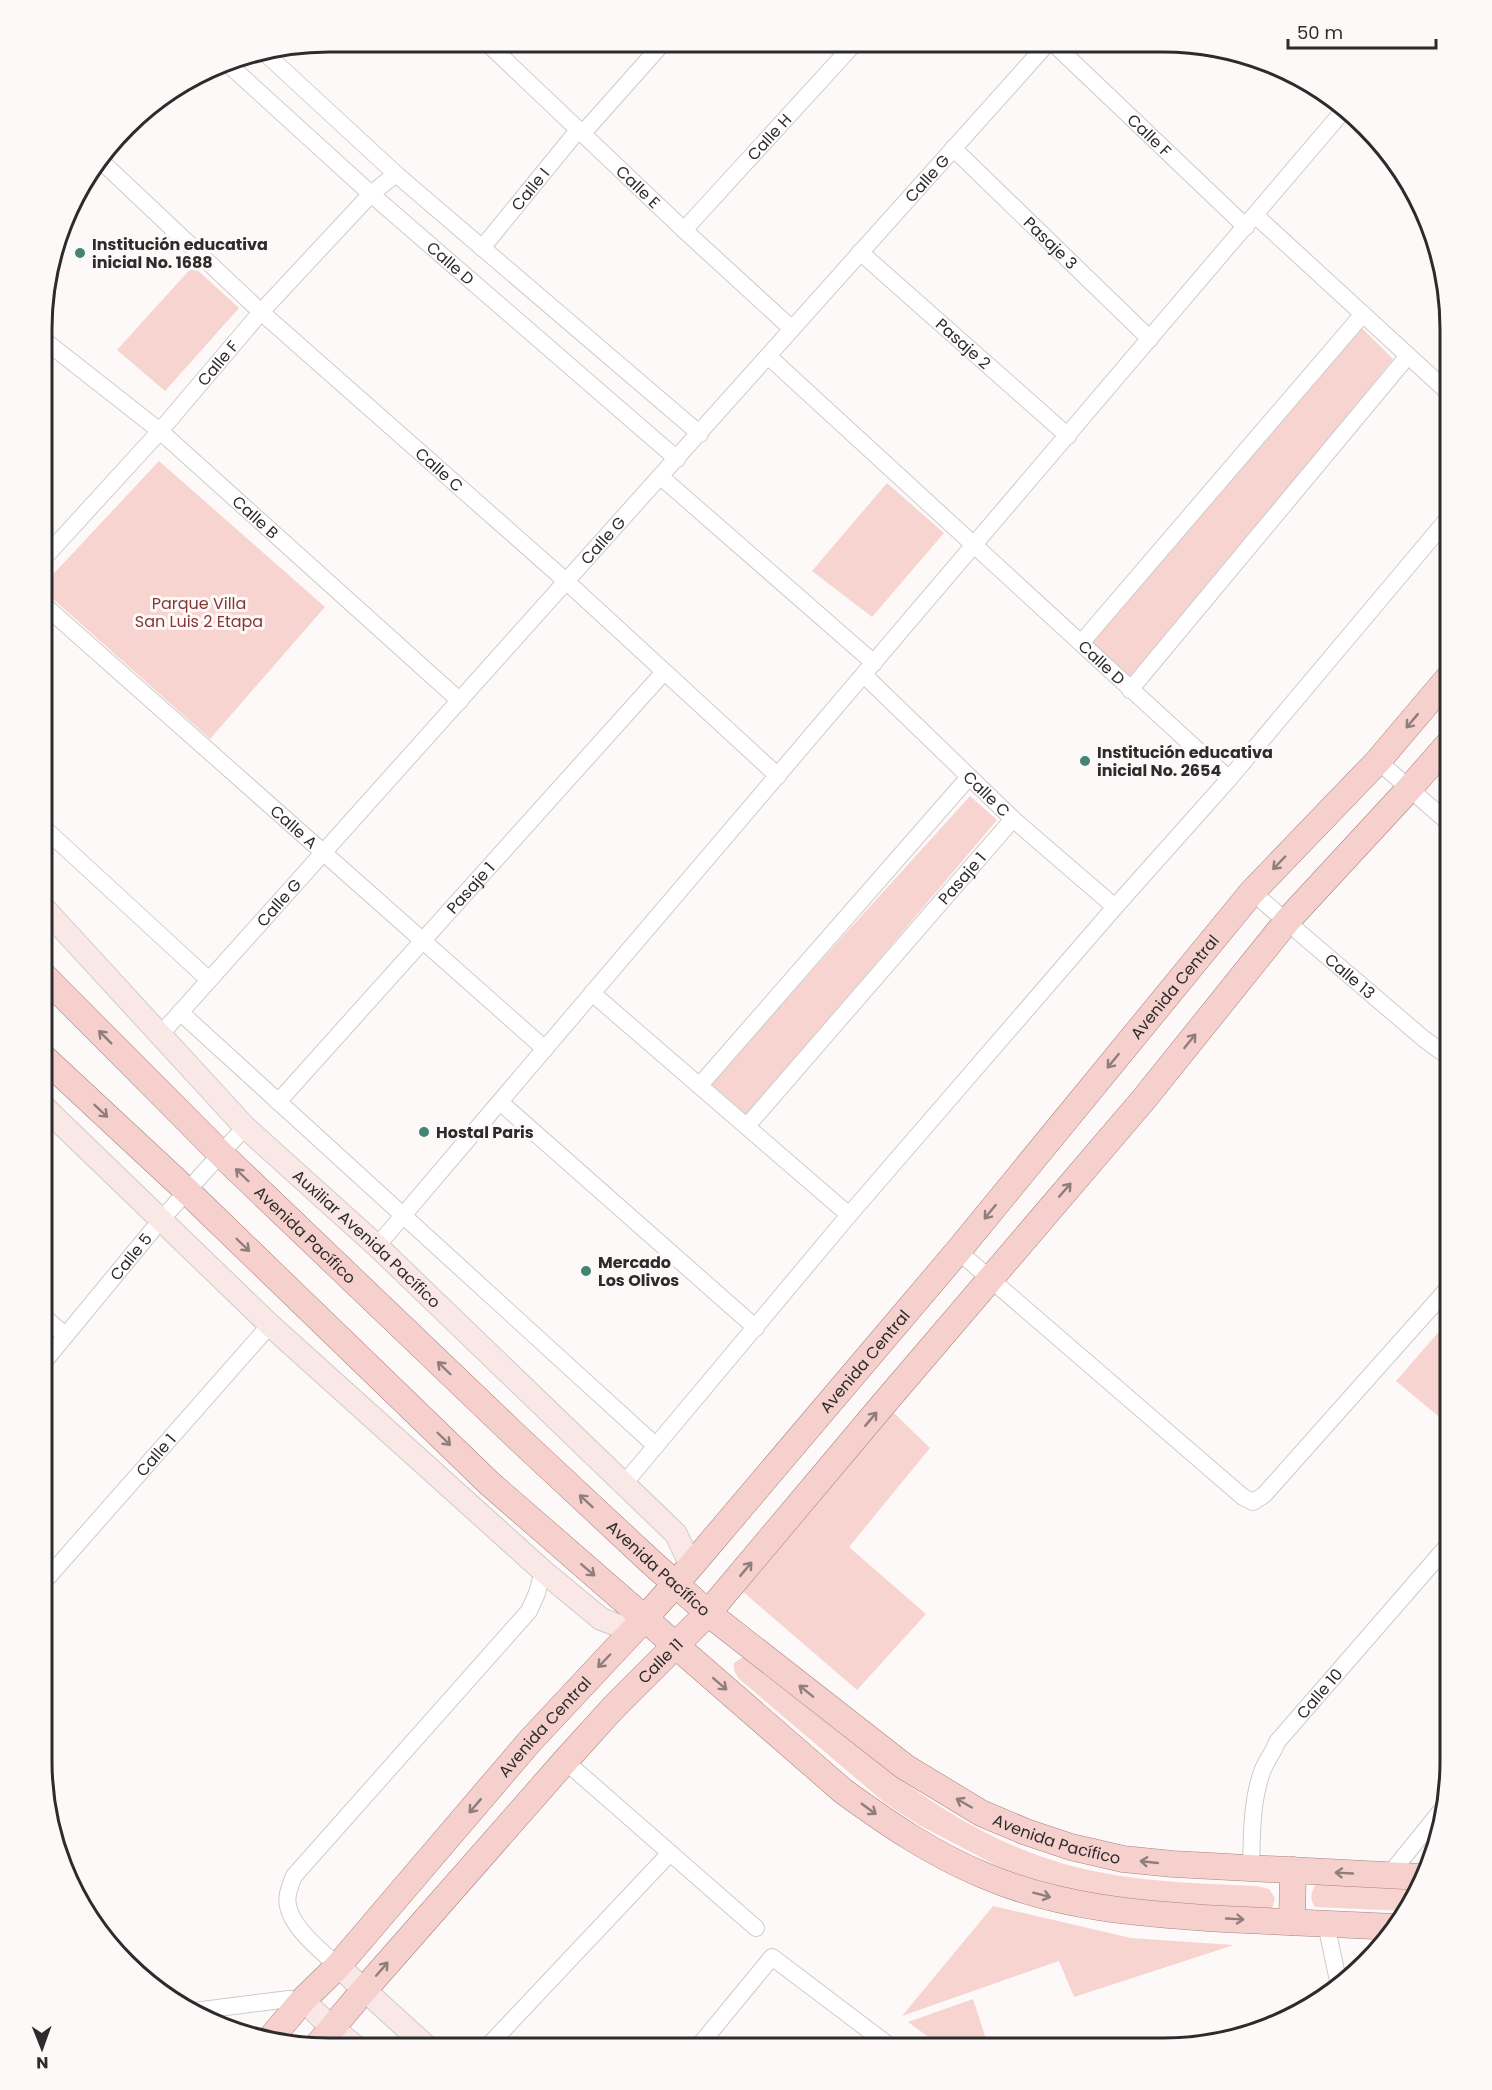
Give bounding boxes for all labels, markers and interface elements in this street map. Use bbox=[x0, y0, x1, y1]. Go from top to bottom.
scale bar bbox=[1288, 12, 1436, 50]
text: 50 m bbox=[1297, 20, 1343, 45]
street label: Calle H bbox=[742, 109, 797, 166]
street label: Calle F bbox=[1122, 109, 1176, 162]
street label: Calle G bbox=[900, 149, 955, 208]
street label: Calle E bbox=[611, 160, 665, 214]
street label: Calle I bbox=[506, 163, 555, 216]
street label: Pasaje 3 bbox=[1018, 211, 1082, 275]
place label: Institución educativa inicial No. 1688 bbox=[92, 233, 268, 274]
street label: Calle D bbox=[421, 236, 479, 291]
marker: Institución educativa inicial No. 1688 bbox=[73, 246, 87, 260]
street label: Pasaje 2 bbox=[930, 313, 996, 375]
street label: Calle F bbox=[192, 336, 244, 391]
street label: Calle C bbox=[410, 442, 468, 498]
street label: Calle B bbox=[227, 490, 284, 544]
street label: Calle G bbox=[575, 511, 631, 570]
park label: Parque Villa San Luis 2 Etapa bbox=[135, 592, 263, 633]
street label: Calle D bbox=[1073, 635, 1130, 690]
one-way arrow bbox=[1405, 713, 1419, 728]
place label: Institución educativa inicial No. 2654 bbox=[1097, 741, 1273, 782]
marker: Institución educativa inicial No. 2654 bbox=[1078, 754, 1092, 768]
street label: Calle C bbox=[958, 766, 1015, 822]
street label: Calle A bbox=[265, 800, 322, 854]
street label: Pasaje 1 bbox=[933, 847, 991, 910]
one-way arrow bbox=[1272, 856, 1286, 871]
street label: Pasaje 1 bbox=[441, 857, 500, 919]
street label: Calle G bbox=[251, 874, 307, 932]
street label: Avenida Central bbox=[1125, 930, 1225, 1044]
street label: Calle 13 bbox=[1320, 948, 1380, 1004]
one-way arrow bbox=[97, 1029, 112, 1044]
one-way arrow bbox=[1184, 1033, 1197, 1049]
one-way arrow bbox=[1107, 1053, 1120, 1069]
one-way arrow bbox=[94, 1104, 109, 1119]
place label: Hostal Paris bbox=[436, 1121, 534, 1144]
marker: Hostal Paris bbox=[417, 1125, 431, 1139]
street label: Auxiliar Avenida Pacífico bbox=[288, 1164, 446, 1313]
one-way arrow bbox=[235, 1167, 250, 1182]
street label: Avenida Pacífico bbox=[249, 1181, 361, 1289]
one-way arrow bbox=[1058, 1183, 1072, 1198]
one-way arrow bbox=[983, 1204, 996, 1220]
street label: Calle 5 bbox=[105, 1228, 158, 1285]
one-way arrow bbox=[235, 1238, 250, 1252]
place label: Mercado Los Olivos bbox=[598, 1251, 679, 1292]
marker: Mercado Los Olivos bbox=[579, 1264, 593, 1278]
street label: Avenida Central bbox=[815, 1305, 915, 1418]
one-way arrow bbox=[436, 1360, 451, 1375]
one-way arrow bbox=[864, 1411, 877, 1427]
street label: Calle 1 bbox=[131, 1429, 181, 1482]
one-way arrow bbox=[436, 1432, 451, 1446]
one-way arrow bbox=[578, 1494, 593, 1508]
street label: Avenida Pacífico bbox=[601, 1515, 715, 1622]
one-way arrow bbox=[739, 1561, 752, 1577]
one-way arrow bbox=[580, 1563, 595, 1577]
street label: Calle 11 bbox=[633, 1633, 688, 1689]
one-way arrow bbox=[597, 1653, 612, 1668]
street label: Calle 10 bbox=[1291, 1663, 1348, 1724]
street label: Avenida Central bbox=[493, 1672, 597, 1782]
one-way arrow bbox=[712, 1677, 728, 1690]
one-way arrow bbox=[798, 1684, 814, 1697]
one-way arrow bbox=[956, 1797, 973, 1809]
one-way arrow bbox=[468, 1798, 481, 1814]
one-way arrow bbox=[860, 1803, 876, 1816]
street label: Avenida Pacífico bbox=[989, 1808, 1123, 1870]
one-way arrow bbox=[1139, 1856, 1159, 1867]
one-way arrow bbox=[1334, 1867, 1354, 1878]
one-way arrow bbox=[1033, 1890, 1052, 1902]
one-way arrow bbox=[1225, 1914, 1245, 1925]
one-way arrow bbox=[375, 1962, 389, 1977]
north arrow bbox=[12, 2018, 72, 2078]
text: N bbox=[36, 2051, 48, 2074]

